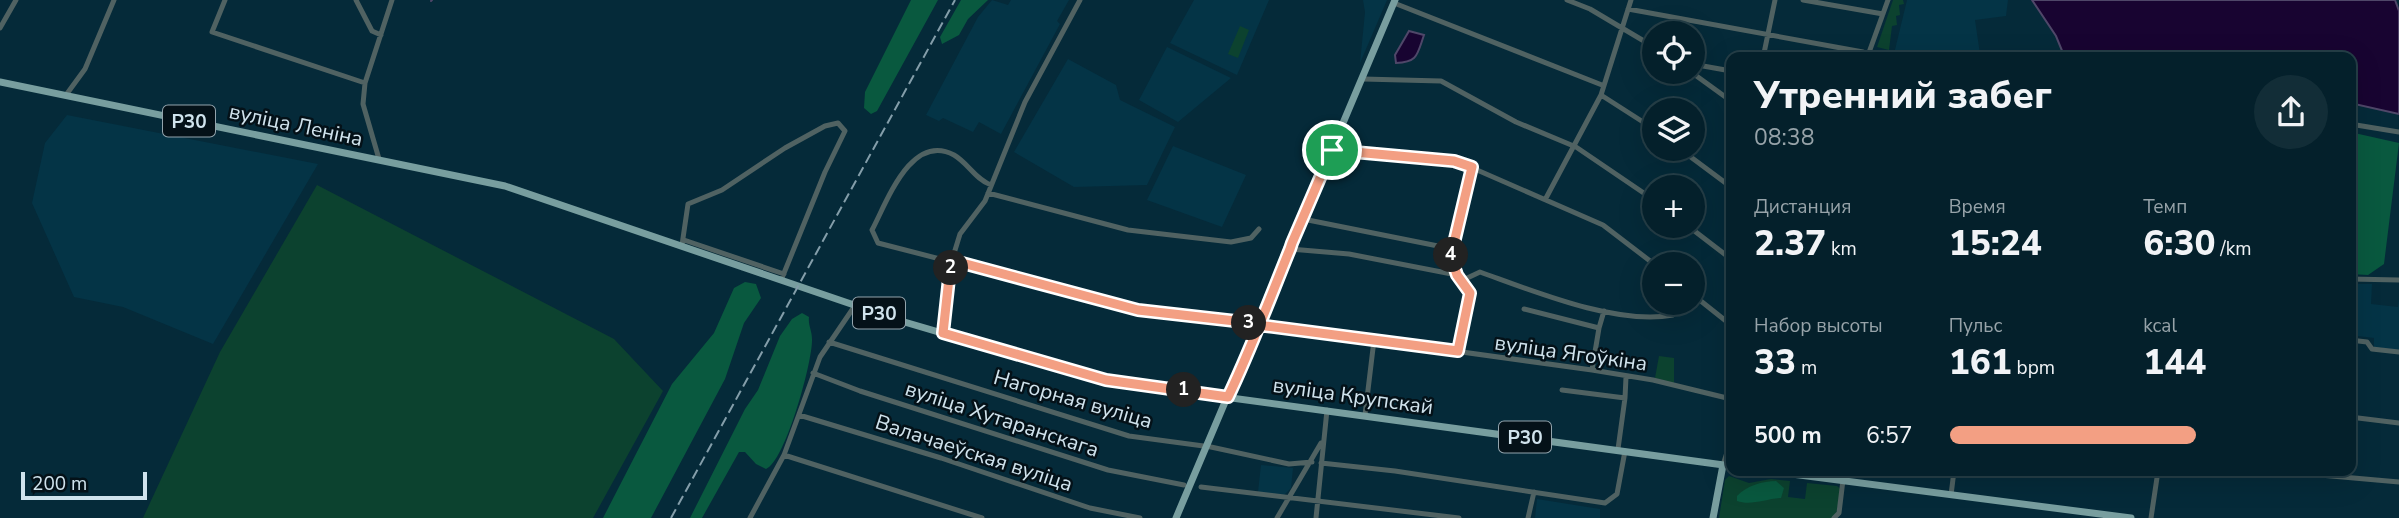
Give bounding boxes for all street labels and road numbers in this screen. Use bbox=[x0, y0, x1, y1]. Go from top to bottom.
street label: вуліца Леніна bbox=[226, 97, 366, 153]
road number: Р30 bbox=[163, 105, 215, 136]
road number: Р30 bbox=[853, 298, 905, 328]
street label: вуліца Ягоўкіна bbox=[1493, 328, 1649, 378]
street label: Нагорная вуліца bbox=[990, 363, 1156, 435]
street label: вуліца Крупскай bbox=[1271, 371, 1435, 421]
street label: вуліца Хутаранскага bbox=[902, 374, 1102, 464]
street label: Валачаеўская вуліца bbox=[872, 408, 1076, 498]
road number: Р30 bbox=[1499, 422, 1551, 452]

